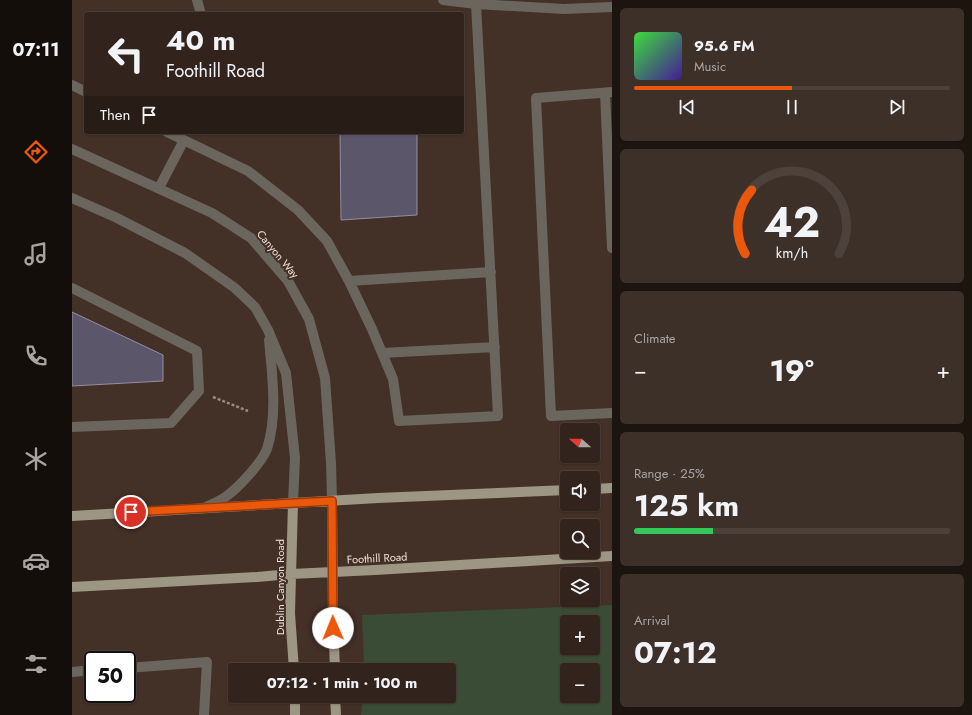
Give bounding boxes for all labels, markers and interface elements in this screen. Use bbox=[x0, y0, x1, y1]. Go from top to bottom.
text: 40 m bbox=[166, 20, 235, 61]
icon: left bbox=[100, 28, 152, 80]
text: 95.6 FM bbox=[694, 35, 755, 57]
text: 07:11 bbox=[13, 37, 59, 63]
text: Music bbox=[694, 57, 726, 76]
text: Foothill Road bbox=[166, 58, 265, 84]
icon: previous bbox=[676, 96, 698, 118]
icon: pause bbox=[781, 96, 803, 118]
icon: next bbox=[886, 96, 908, 118]
text: Then bbox=[100, 104, 130, 126]
icon: arrive bbox=[138, 104, 160, 126]
icon: directions bbox=[22, 138, 50, 166]
text: 42 bbox=[764, 192, 820, 253]
street label: Canyon Way bbox=[253, 227, 303, 282]
icon: music bbox=[22, 240, 50, 268]
text: km/h bbox=[776, 243, 808, 263]
text: Climate bbox=[634, 329, 675, 348]
icon: phone bbox=[22, 342, 50, 370]
text: 19° bbox=[770, 349, 814, 392]
text: − bbox=[634, 354, 647, 386]
text: + bbox=[936, 354, 950, 386]
north arrow bbox=[560, 423, 600, 463]
map controls bbox=[560, 423, 600, 703]
icon: climate bbox=[22, 445, 50, 473]
text: Range · 25% bbox=[634, 464, 705, 483]
button: sound bbox=[560, 471, 600, 511]
text: 125 km bbox=[634, 484, 739, 527]
pin bbox=[114, 495, 148, 529]
icon: arrive bbox=[120, 501, 142, 523]
button: search bbox=[560, 519, 600, 559]
street label: Dublin Canyon Road bbox=[272, 539, 288, 635]
icon: car bbox=[22, 547, 50, 575]
street label: Foothill Road bbox=[346, 548, 408, 568]
button: layers bbox=[560, 567, 600, 607]
position arrow bbox=[312, 607, 354, 649]
text: Arrival bbox=[634, 611, 670, 630]
button: + bbox=[560, 615, 600, 655]
text: 07:12 bbox=[634, 631, 717, 674]
icon: filters bbox=[22, 650, 50, 678]
speed limit sign: 50 bbox=[84, 651, 136, 703]
button: − bbox=[560, 663, 600, 703]
text: 07:12 · 1 min · 100 m bbox=[267, 672, 417, 694]

